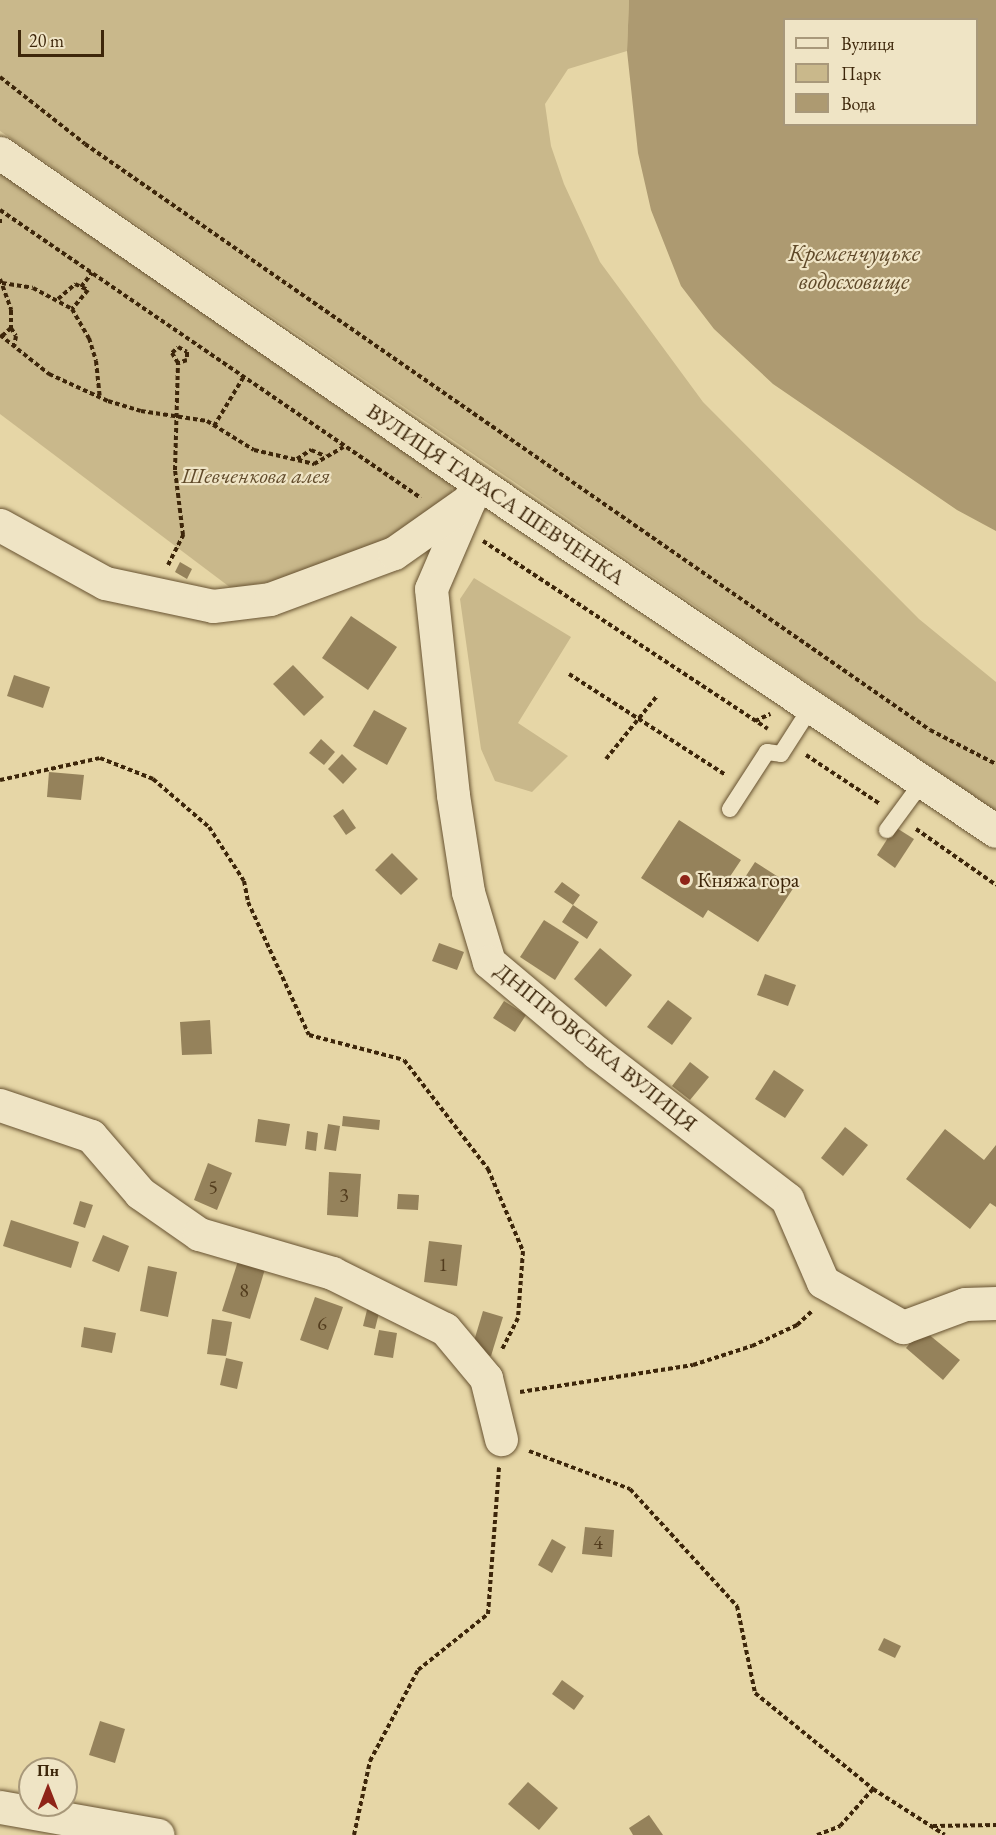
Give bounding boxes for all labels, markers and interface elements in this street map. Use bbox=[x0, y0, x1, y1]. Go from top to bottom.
scale bar bbox=[21, 18, 106, 56]
legend bbox=[783, 18, 978, 126]
text: 20 m bbox=[29, 29, 64, 52]
text: Вулиця bbox=[841, 32, 894, 55]
text: Парк bbox=[841, 62, 881, 85]
text: Вода bbox=[841, 92, 875, 115]
water label: Кременчуцьке водосховище bbox=[788, 239, 920, 295]
street label: ВУЛИЦЯ ТАРАСА ШЕВЧЕНКА bbox=[362, 398, 630, 590]
park label: Шевченкова алея bbox=[181, 463, 331, 489]
place label: Княжа гора bbox=[697, 867, 800, 893]
marker: Княжа гора bbox=[678, 873, 692, 887]
street label: ДНІПРОВСЬКА ВУЛИЦЯ bbox=[489, 957, 703, 1137]
house number: 5 bbox=[208, 1175, 218, 1199]
house number: 3 bbox=[339, 1183, 349, 1207]
house number: 1 bbox=[438, 1252, 448, 1276]
house number: 8 bbox=[239, 1278, 249, 1302]
house number: 6 bbox=[317, 1311, 327, 1335]
house number: 4 bbox=[593, 1530, 603, 1554]
north arrow bbox=[18, 1757, 78, 1817]
text: Пн bbox=[37, 1760, 59, 1781]

